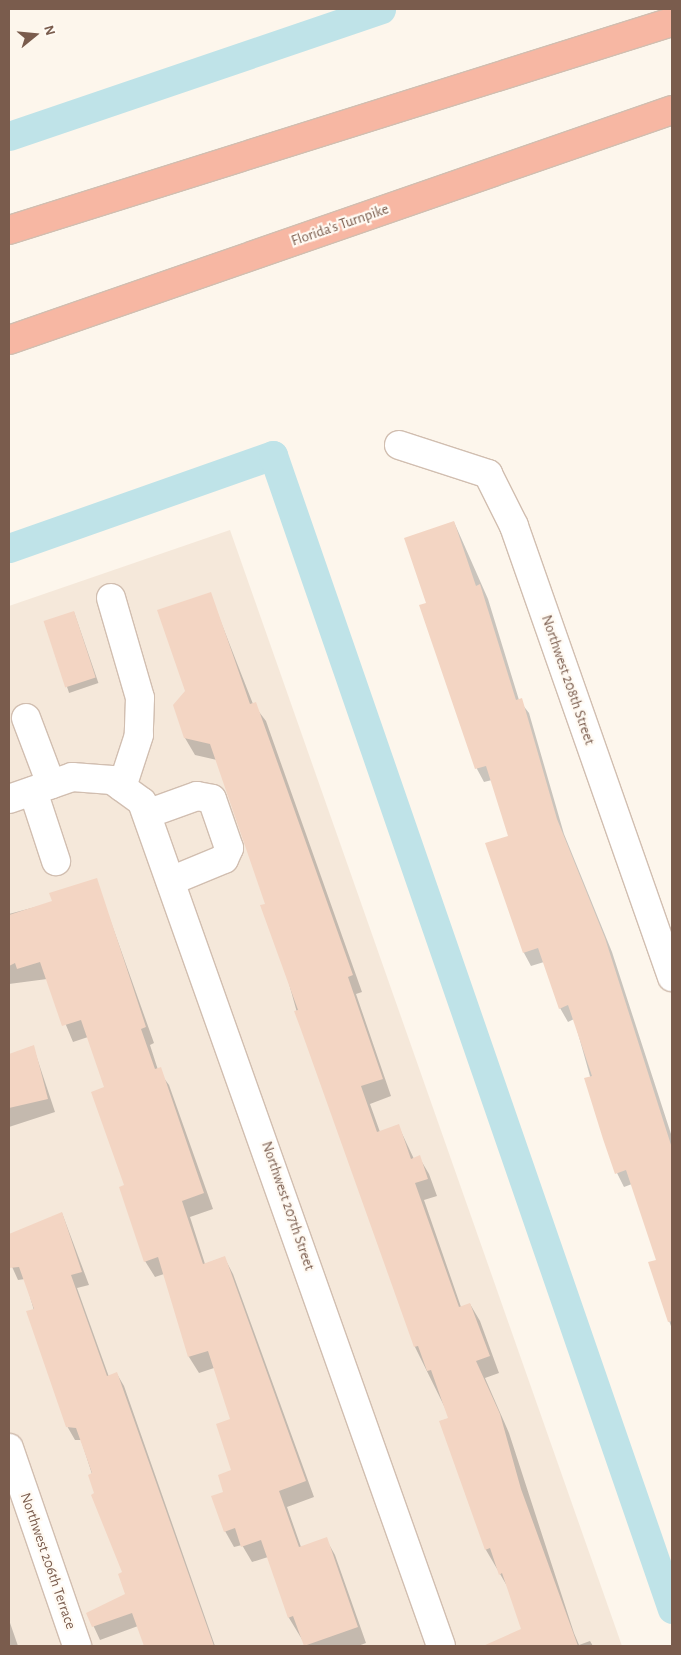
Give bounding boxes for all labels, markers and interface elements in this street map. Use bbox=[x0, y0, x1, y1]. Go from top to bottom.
north arrow bbox=[10, 10, 60, 60]
text: N bbox=[41, 24, 57, 37]
street label: Florida's Turnpike bbox=[289, 200, 391, 250]
street label: Northwest 208th Street bbox=[537, 613, 599, 747]
street label: Northwest 207th Street bbox=[257, 1139, 319, 1273]
street label: Northwest 206th Terrace bbox=[16, 1490, 80, 1632]

